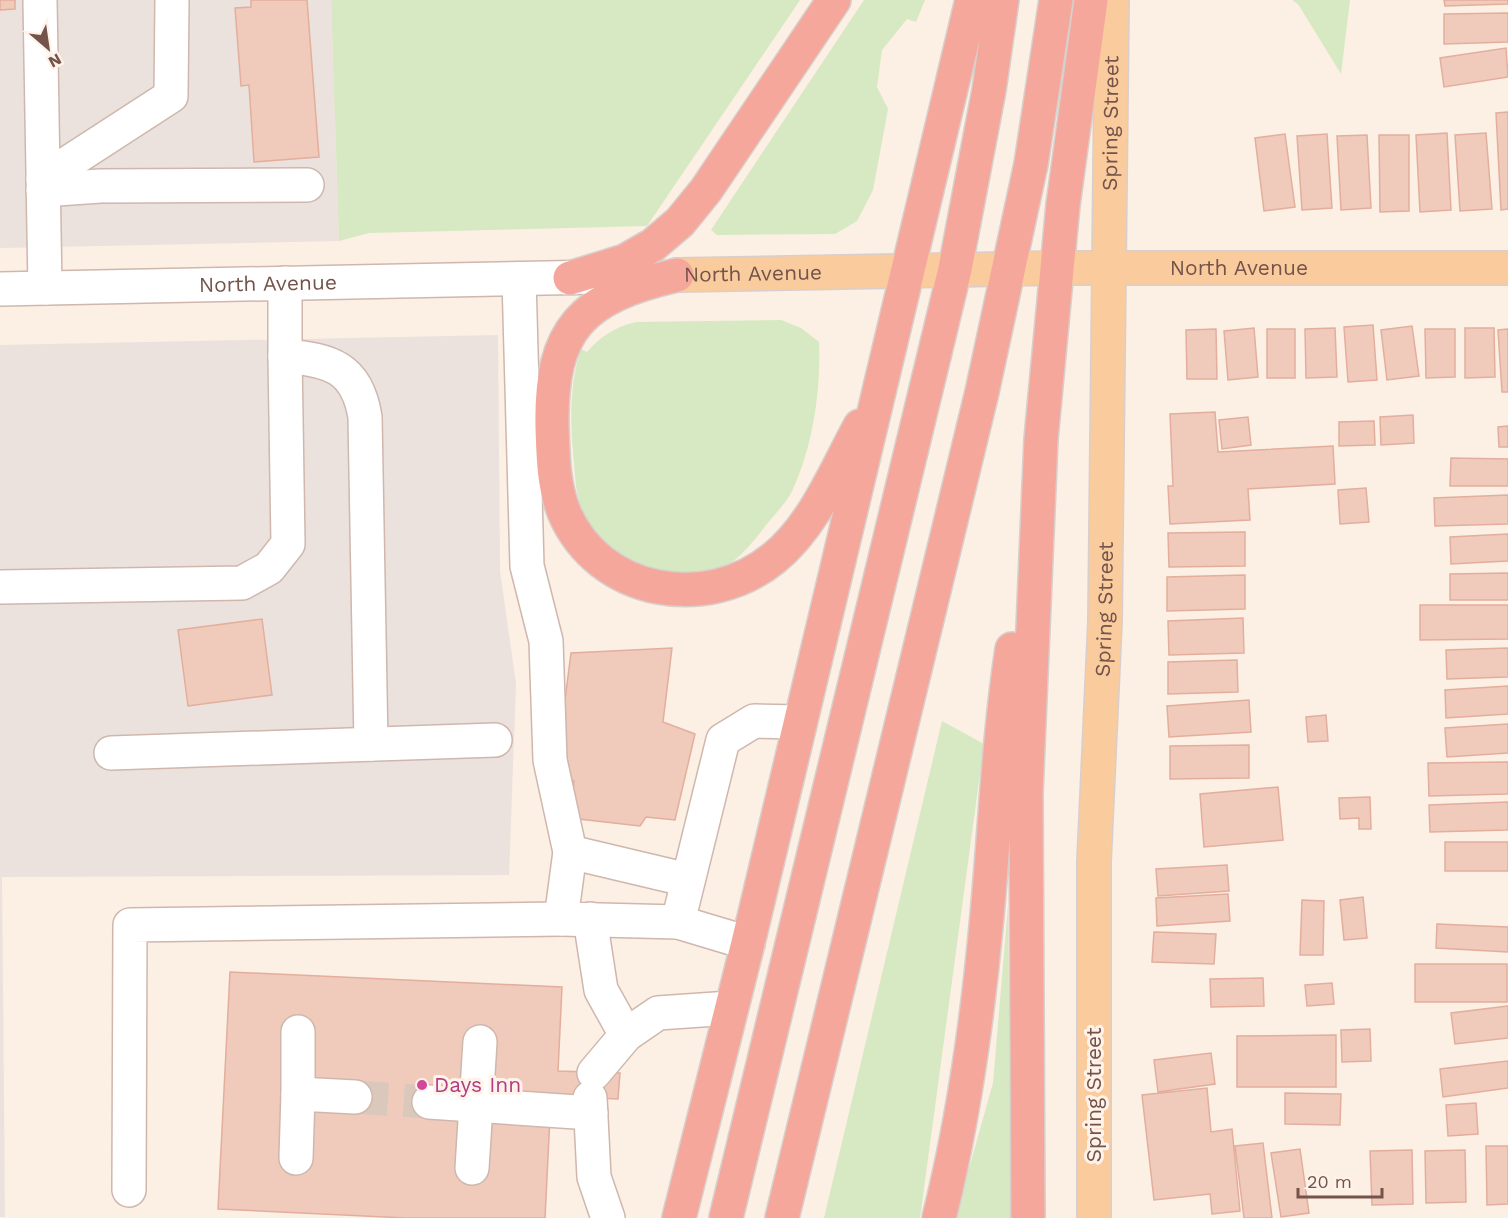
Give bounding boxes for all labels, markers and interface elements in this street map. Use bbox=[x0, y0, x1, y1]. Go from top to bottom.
north arrow bbox=[18, 18, 78, 78]
text: N bbox=[45, 49, 65, 72]
street label: Spring Street bbox=[1097, 55, 1123, 191]
street label: North Avenue bbox=[1170, 255, 1308, 280]
street label: North Avenue bbox=[684, 259, 822, 287]
street label: North Avenue bbox=[199, 269, 337, 297]
street label: Spring Street bbox=[1089, 541, 1118, 677]
street label: Spring Street bbox=[1081, 1027, 1106, 1163]
place label: Days Inn bbox=[434, 1072, 521, 1097]
marker: Days Inn bbox=[415, 1078, 429, 1092]
scale bar bbox=[1298, 1161, 1382, 1199]
text: 20 m bbox=[1307, 1171, 1352, 1192]

